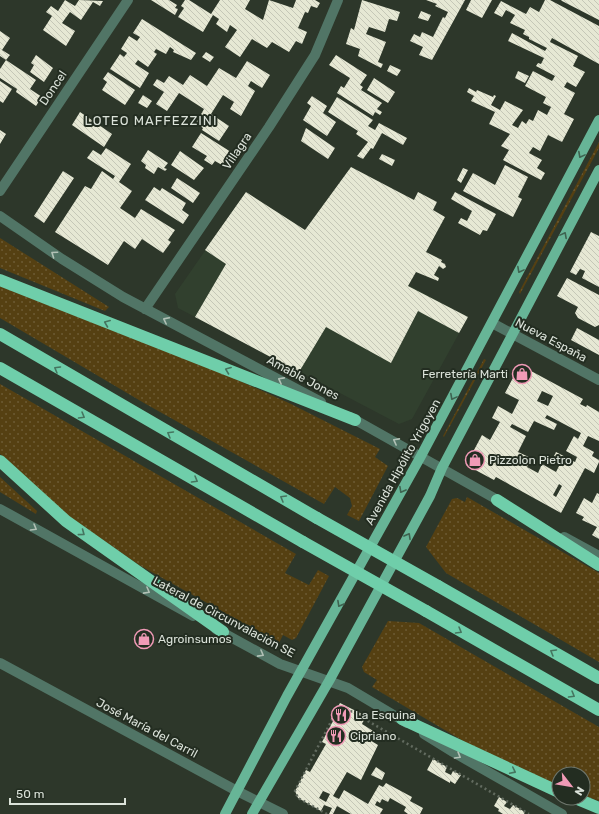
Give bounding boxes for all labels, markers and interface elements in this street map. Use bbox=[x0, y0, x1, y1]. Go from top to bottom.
street label: Doncel bbox=[36, 68, 70, 108]
district label: LOTEO MAFFEZZINI bbox=[85, 113, 217, 128]
street label: Villagra bbox=[220, 130, 254, 172]
one-way arrow bbox=[578, 150, 586, 158]
one-way arrow bbox=[560, 232, 567, 240]
one-way arrow bbox=[51, 251, 58, 259]
one-way arrow bbox=[517, 265, 525, 273]
street label: Nueva España bbox=[513, 315, 589, 365]
one-way arrow bbox=[163, 317, 170, 325]
one-way arrow bbox=[103, 319, 110, 327]
street label: Amable Jones bbox=[265, 353, 341, 403]
shop icon: Ferretería Marti bbox=[511, 363, 533, 385]
one-way arrow bbox=[224, 366, 231, 374]
one-way arrow bbox=[54, 367, 61, 374]
place label: Ferretería Marti bbox=[422, 367, 508, 381]
one-way arrow bbox=[278, 378, 285, 385]
one-way arrow bbox=[450, 393, 457, 400]
street label: Avenida Hipólito Yrigoyen bbox=[363, 397, 443, 527]
one-way arrow bbox=[78, 411, 85, 418]
one-way arrow bbox=[167, 431, 174, 438]
one-way arrow bbox=[393, 439, 400, 446]
shop icon: Pizzolon Pietro bbox=[464, 449, 486, 471]
place label: Pizzolon Pietro bbox=[489, 453, 572, 467]
one-way arrow bbox=[191, 476, 198, 483]
one-way arrow bbox=[400, 486, 407, 493]
one-way arrow bbox=[280, 496, 287, 503]
one-way arrow bbox=[30, 524, 37, 531]
one-way arrow bbox=[77, 528, 84, 535]
one-way arrow bbox=[403, 533, 411, 540]
street label: Lateral de Circunvalación SE bbox=[151, 574, 297, 660]
one-way arrow bbox=[143, 587, 151, 594]
one-way arrow bbox=[337, 600, 344, 607]
one-way arrow bbox=[455, 626, 463, 633]
shop icon: Agroinsumos bbox=[133, 628, 155, 650]
place label: Agroinsumos bbox=[158, 632, 232, 646]
one-way arrow bbox=[257, 649, 265, 656]
one-way arrow bbox=[550, 649, 557, 656]
one-way arrow bbox=[568, 690, 576, 698]
street label: José María del Carril bbox=[94, 695, 200, 761]
restaurant icon: La Esquina bbox=[330, 704, 352, 726]
place label: La Esquina bbox=[355, 708, 416, 722]
restaurant icon: Cipriano bbox=[325, 725, 347, 747]
place label: Cipriano bbox=[350, 729, 396, 743]
one-way arrow bbox=[454, 751, 461, 758]
one-way arrow bbox=[509, 766, 517, 774]
north arrow bbox=[551, 766, 591, 806]
scale bar bbox=[10, 780, 125, 806]
text: N bbox=[571, 784, 587, 798]
text: 50 m bbox=[16, 787, 44, 801]

